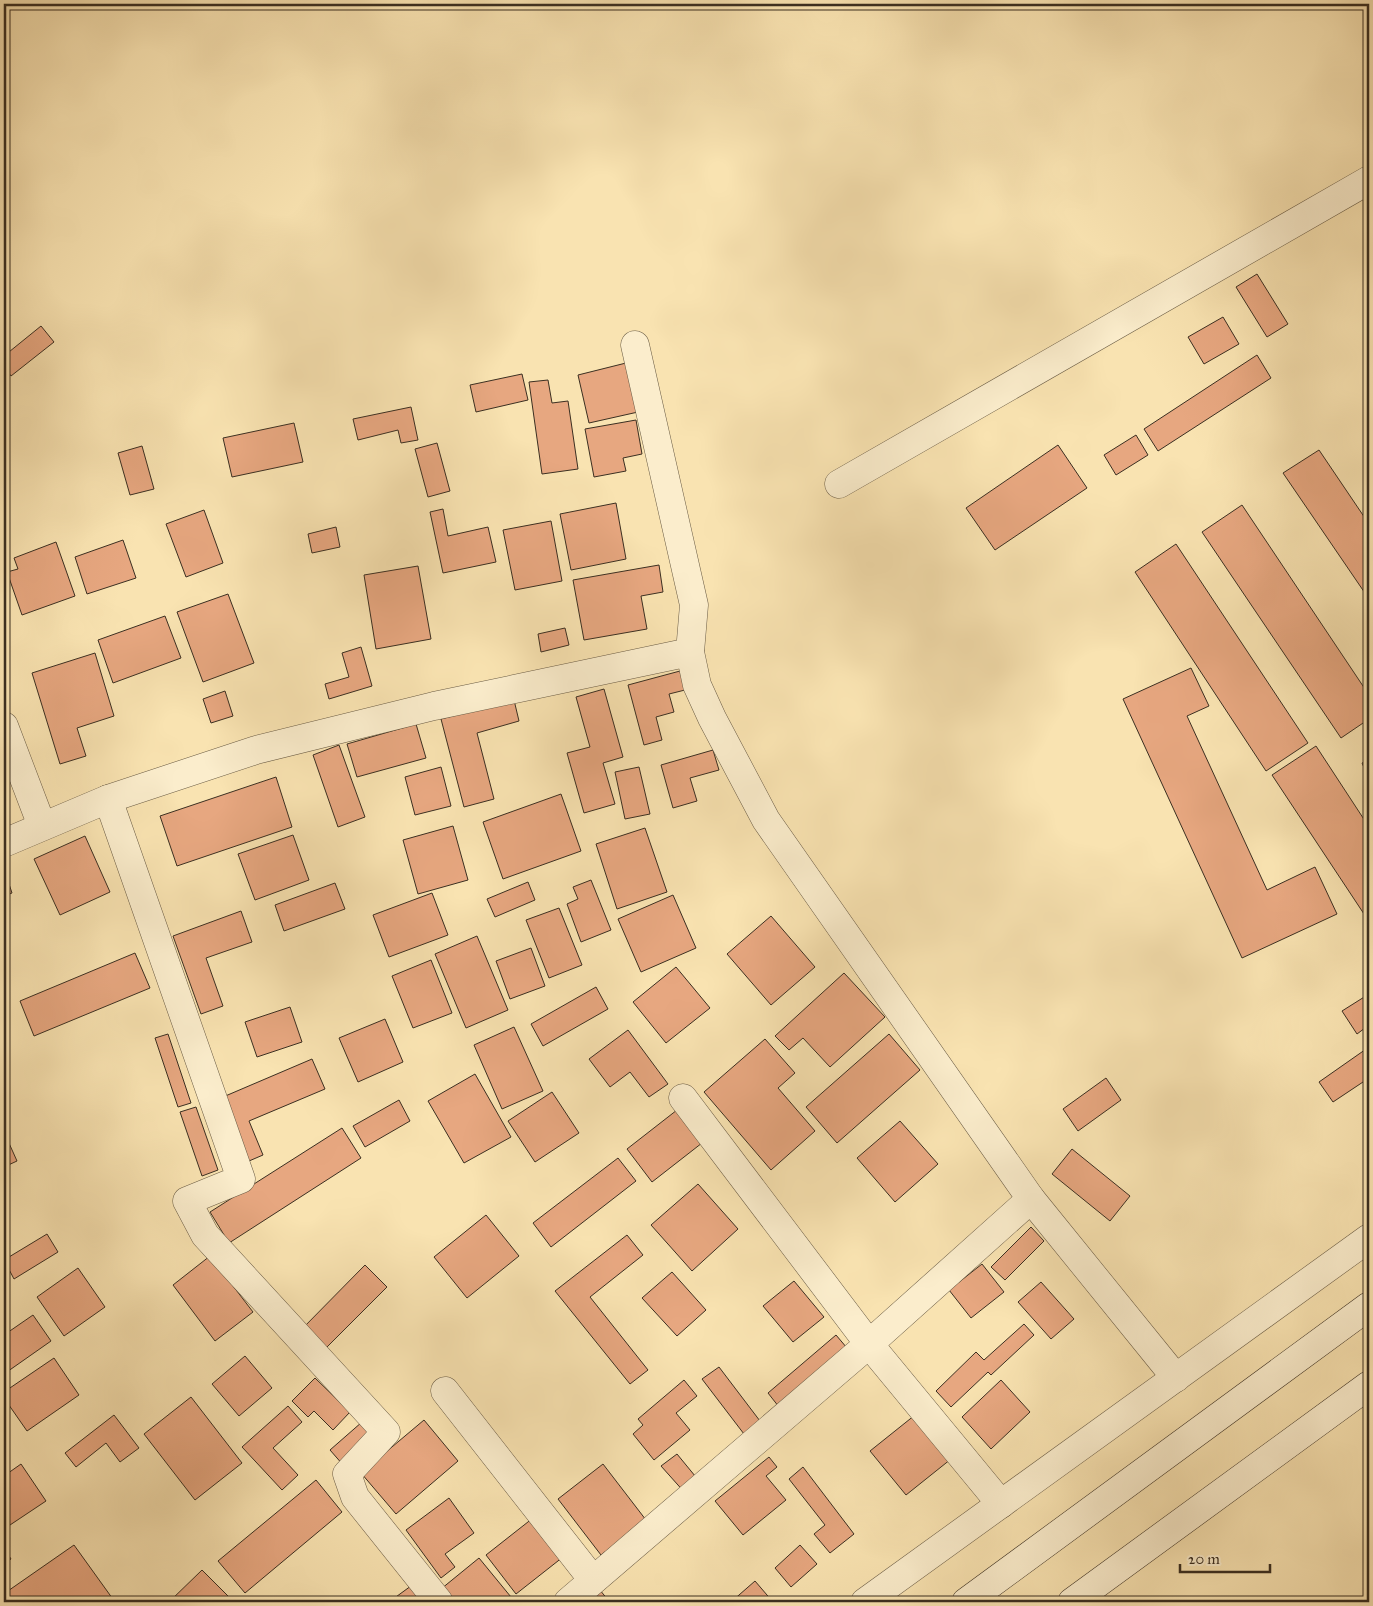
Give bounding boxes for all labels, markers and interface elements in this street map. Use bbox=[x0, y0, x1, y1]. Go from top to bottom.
scale bar bbox=[1180, 1541, 1270, 1573]
text: 20 m bbox=[1188, 1550, 1220, 1568]

